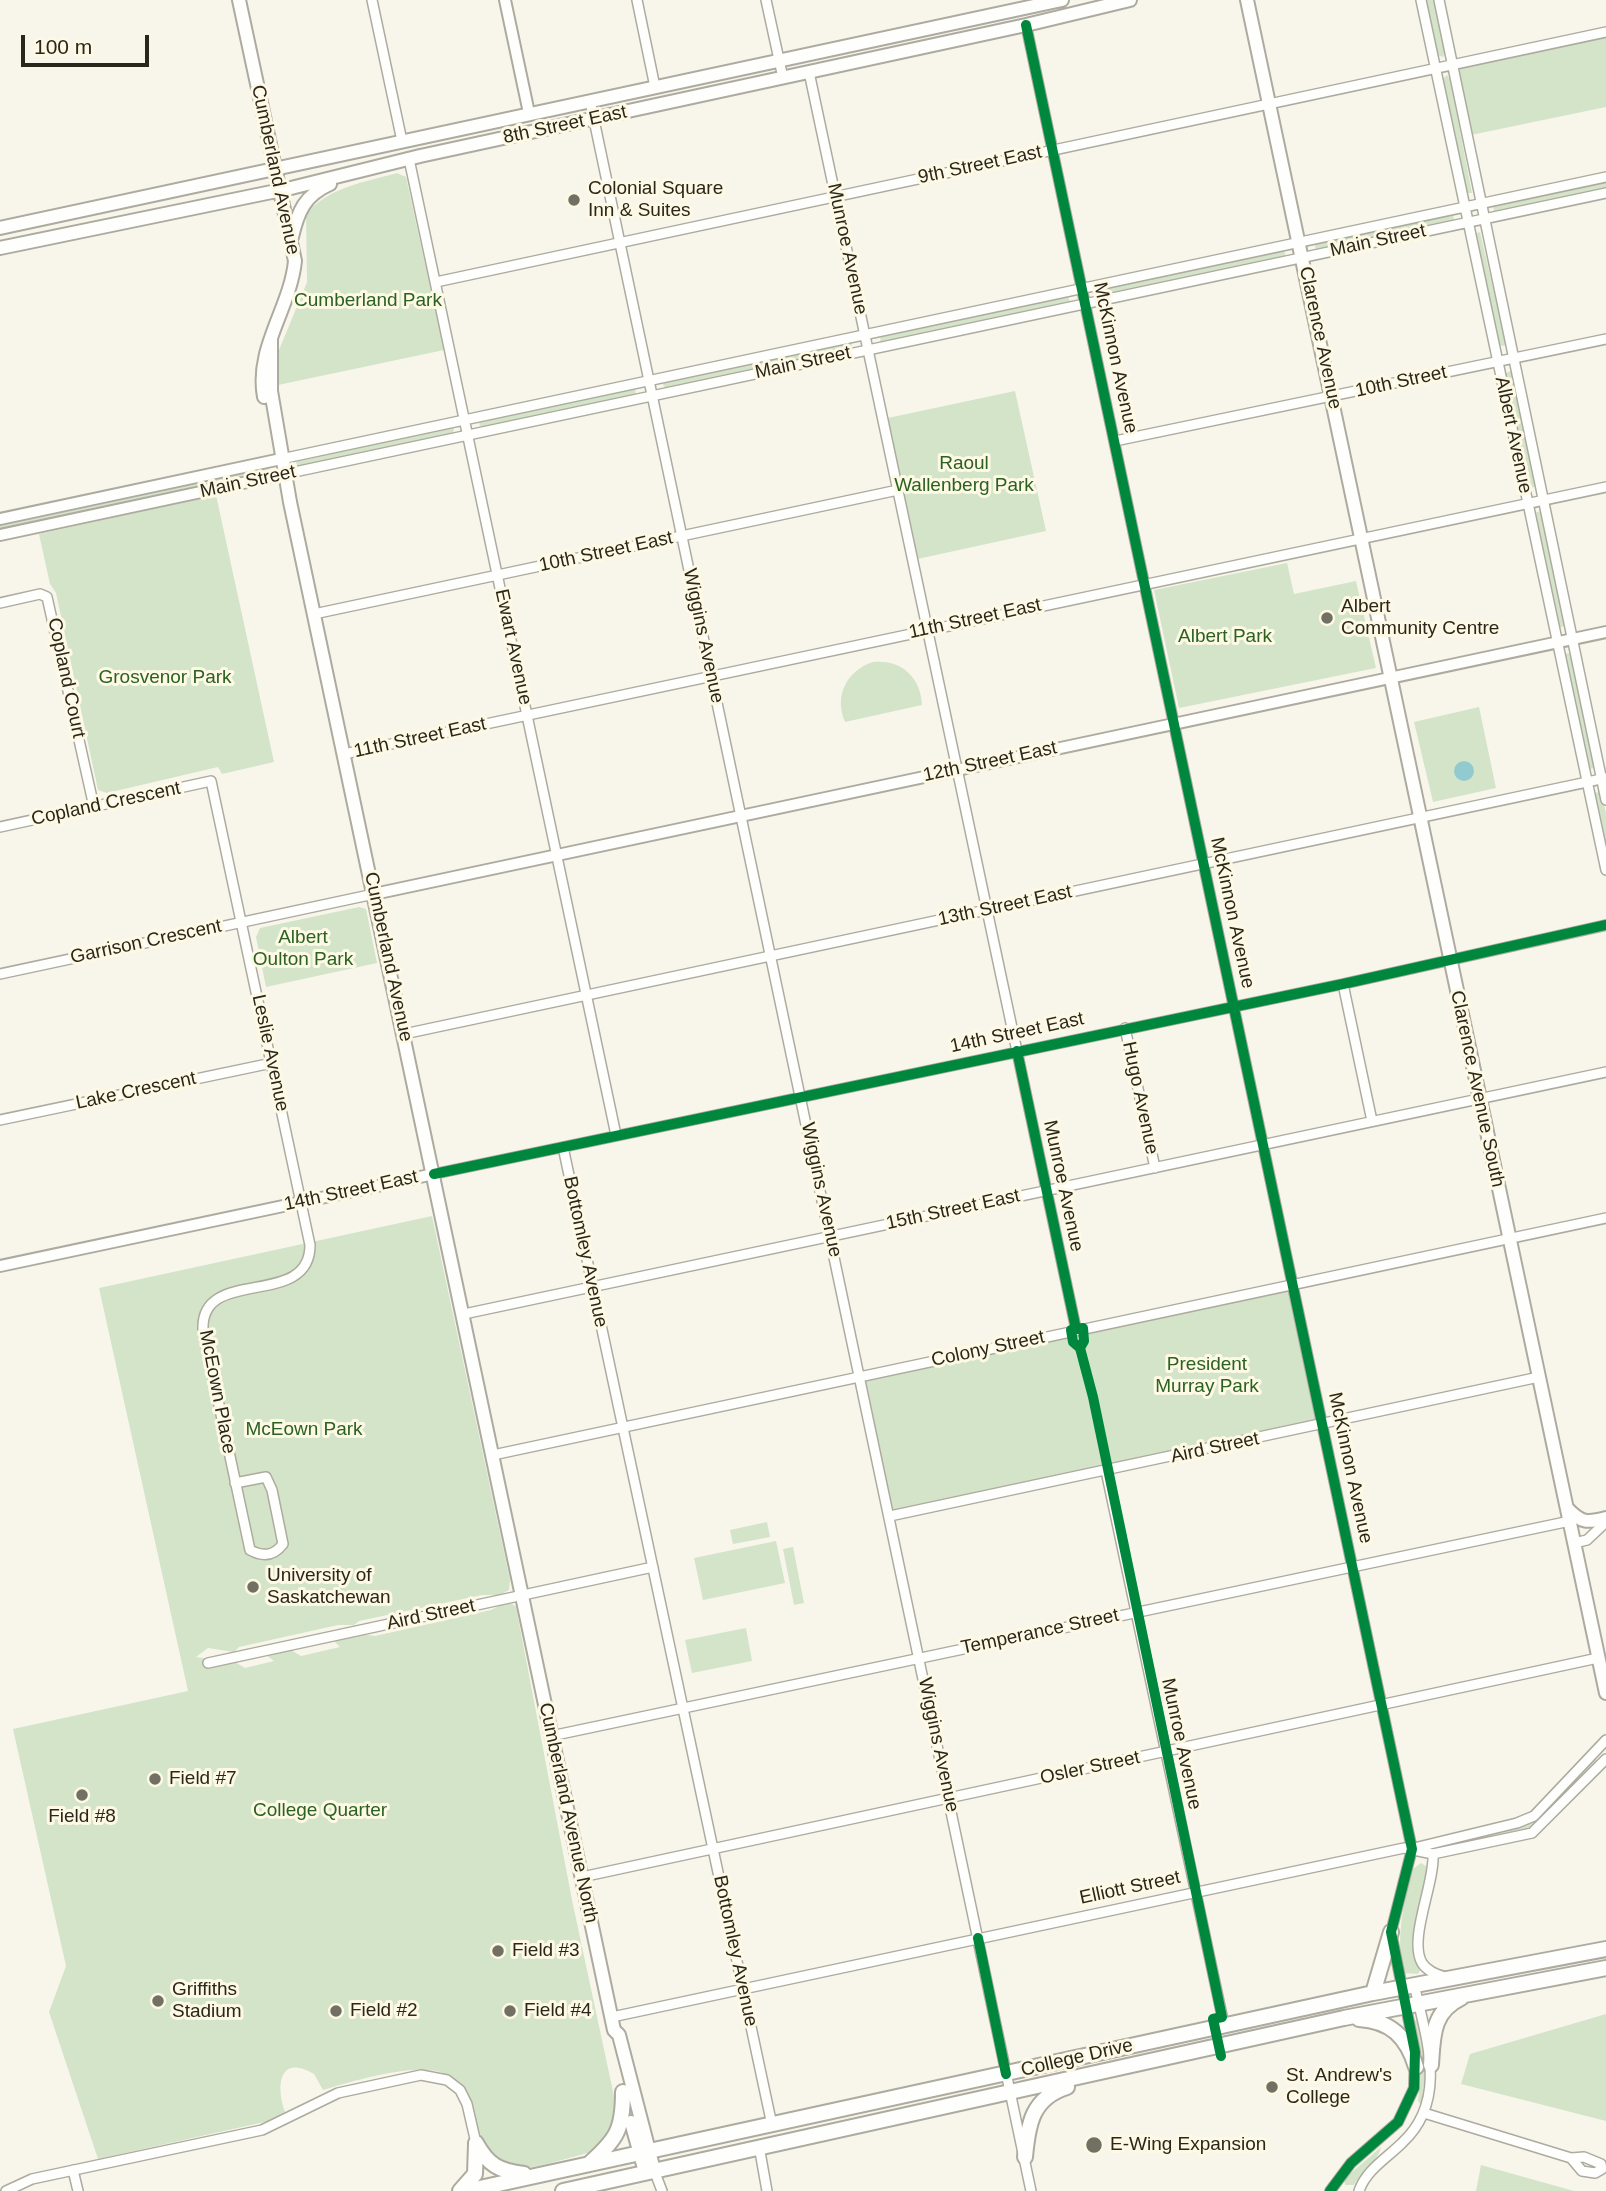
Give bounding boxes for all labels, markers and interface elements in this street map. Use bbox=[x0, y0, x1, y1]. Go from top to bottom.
scale bar bbox=[24, 21, 152, 65]
text: 100 m bbox=[34, 35, 92, 58]
street label: Cumberland Avenue bbox=[246, 83, 304, 257]
street label: 8th Street East bbox=[501, 101, 629, 149]
street label: 9th Street East bbox=[916, 141, 1044, 189]
place label: Colonial Square Inn & Suites bbox=[588, 178, 723, 222]
street label: Munroe Avenue bbox=[822, 181, 872, 317]
marker: Colonial Square Inn & Suites bbox=[566, 192, 582, 208]
street label: Main Street bbox=[1328, 220, 1428, 262]
street label: Clarence Avenue bbox=[1294, 265, 1346, 411]
street label: McKinnon Avenue bbox=[1088, 280, 1142, 436]
park label: Cumberland Park bbox=[294, 290, 442, 312]
street label: Main Street bbox=[753, 342, 853, 384]
street label: 10th Street bbox=[1353, 361, 1449, 403]
street label: Albert Avenue bbox=[1489, 374, 1537, 496]
park label: Raoul Wallenberg Park bbox=[894, 453, 1034, 497]
street label: Main Street bbox=[198, 461, 298, 503]
street label: 10th Street East bbox=[537, 527, 675, 577]
street label: Wiggins Avenue bbox=[678, 567, 728, 705]
street label: Ewart Avenue bbox=[490, 587, 536, 707]
street label: 11th Street East bbox=[907, 594, 1043, 644]
place label: Albert Community Centre bbox=[1341, 596, 1499, 640]
marker: Albert Community Centre bbox=[1319, 610, 1335, 626]
street label: Copland Court bbox=[42, 616, 90, 740]
park label: Albert Park bbox=[1178, 626, 1272, 648]
park label: Grosvenor Park bbox=[98, 667, 232, 689]
street label: 11th Street East bbox=[352, 713, 488, 763]
street label: 12th Street East bbox=[921, 737, 1059, 787]
street label: Copland Crescent bbox=[29, 777, 183, 831]
street label: McKinnon Avenue bbox=[1205, 835, 1259, 991]
street label: Cumberland Avenue bbox=[359, 870, 417, 1044]
street label: 13th Street East bbox=[936, 881, 1074, 931]
street label: Garrison Crescent bbox=[68, 915, 224, 969]
park label: Albert Oulton Park bbox=[253, 927, 353, 971]
street label: Clarence Avenue South bbox=[1445, 989, 1509, 1189]
street label: Leslie Avenue bbox=[246, 992, 294, 1114]
street label: 14th Street East bbox=[948, 1008, 1086, 1058]
street label: Hugo Avenue bbox=[1117, 1039, 1163, 1157]
street label: Lake Crescent bbox=[74, 1067, 198, 1115]
street label: Munroe Avenue bbox=[1038, 1118, 1088, 1254]
street label: Wiggins Avenue bbox=[796, 1121, 846, 1259]
street label: 14th Street East bbox=[282, 1166, 420, 1216]
street label: Bottomley Avenue bbox=[558, 1174, 612, 1330]
street label: 15th Street East bbox=[884, 1185, 1022, 1235]
street label: Colony Street bbox=[929, 1326, 1047, 1372]
street label: McEown Place bbox=[194, 1328, 240, 1456]
park label: President Murray Park bbox=[1155, 1354, 1259, 1398]
street label: McKinnon Avenue bbox=[1323, 1390, 1377, 1546]
park label: McEown Park bbox=[245, 1419, 363, 1441]
street label: Aird Street bbox=[1169, 1428, 1261, 1468]
place label: University of Saskatchewan bbox=[267, 1565, 391, 1609]
marker: University of Saskatchewan bbox=[245, 1579, 261, 1595]
street label: Aird Street bbox=[385, 1595, 477, 1635]
street label: Temperance Street bbox=[959, 1604, 1121, 1660]
street label: Wiggins Avenue bbox=[913, 1676, 963, 1814]
street label: Munroe Avenue bbox=[1156, 1676, 1206, 1812]
street label: Cumberland Avenue North bbox=[533, 1701, 603, 1925]
street label: Osler Street bbox=[1038, 1746, 1142, 1790]
place label: Field #7 bbox=[169, 1768, 237, 1790]
marker: Field #7 bbox=[147, 1771, 163, 1787]
marker: Field #8 bbox=[74, 1787, 90, 1803]
park label: College Quarter bbox=[253, 1800, 387, 1822]
place label: Field #8 bbox=[48, 1806, 116, 1828]
street label: Elliott Street bbox=[1078, 1866, 1182, 1910]
street label: Bottomley Avenue bbox=[708, 1873, 762, 2029]
place label: Field #3 bbox=[512, 1940, 580, 1962]
marker: Field #3 bbox=[490, 1943, 506, 1959]
place label: Griffiths Stadium bbox=[172, 1979, 242, 2023]
marker: Griffiths Stadium bbox=[150, 1993, 166, 2009]
place label: Field #2 bbox=[350, 2000, 418, 2022]
place label: Field #4 bbox=[524, 2000, 592, 2022]
marker: Field #2 bbox=[328, 2003, 344, 2019]
marker: Field #4 bbox=[502, 2003, 518, 2019]
street label: College Drive bbox=[1019, 2034, 1135, 2082]
place label: St. Andrew's College bbox=[1286, 2065, 1392, 2109]
marker: St. Andrew's College bbox=[1264, 2079, 1280, 2095]
place label: E-Wing Expansion bbox=[1110, 2134, 1266, 2156]
marker: E-Wing Expansion bbox=[1084, 2135, 1104, 2155]

